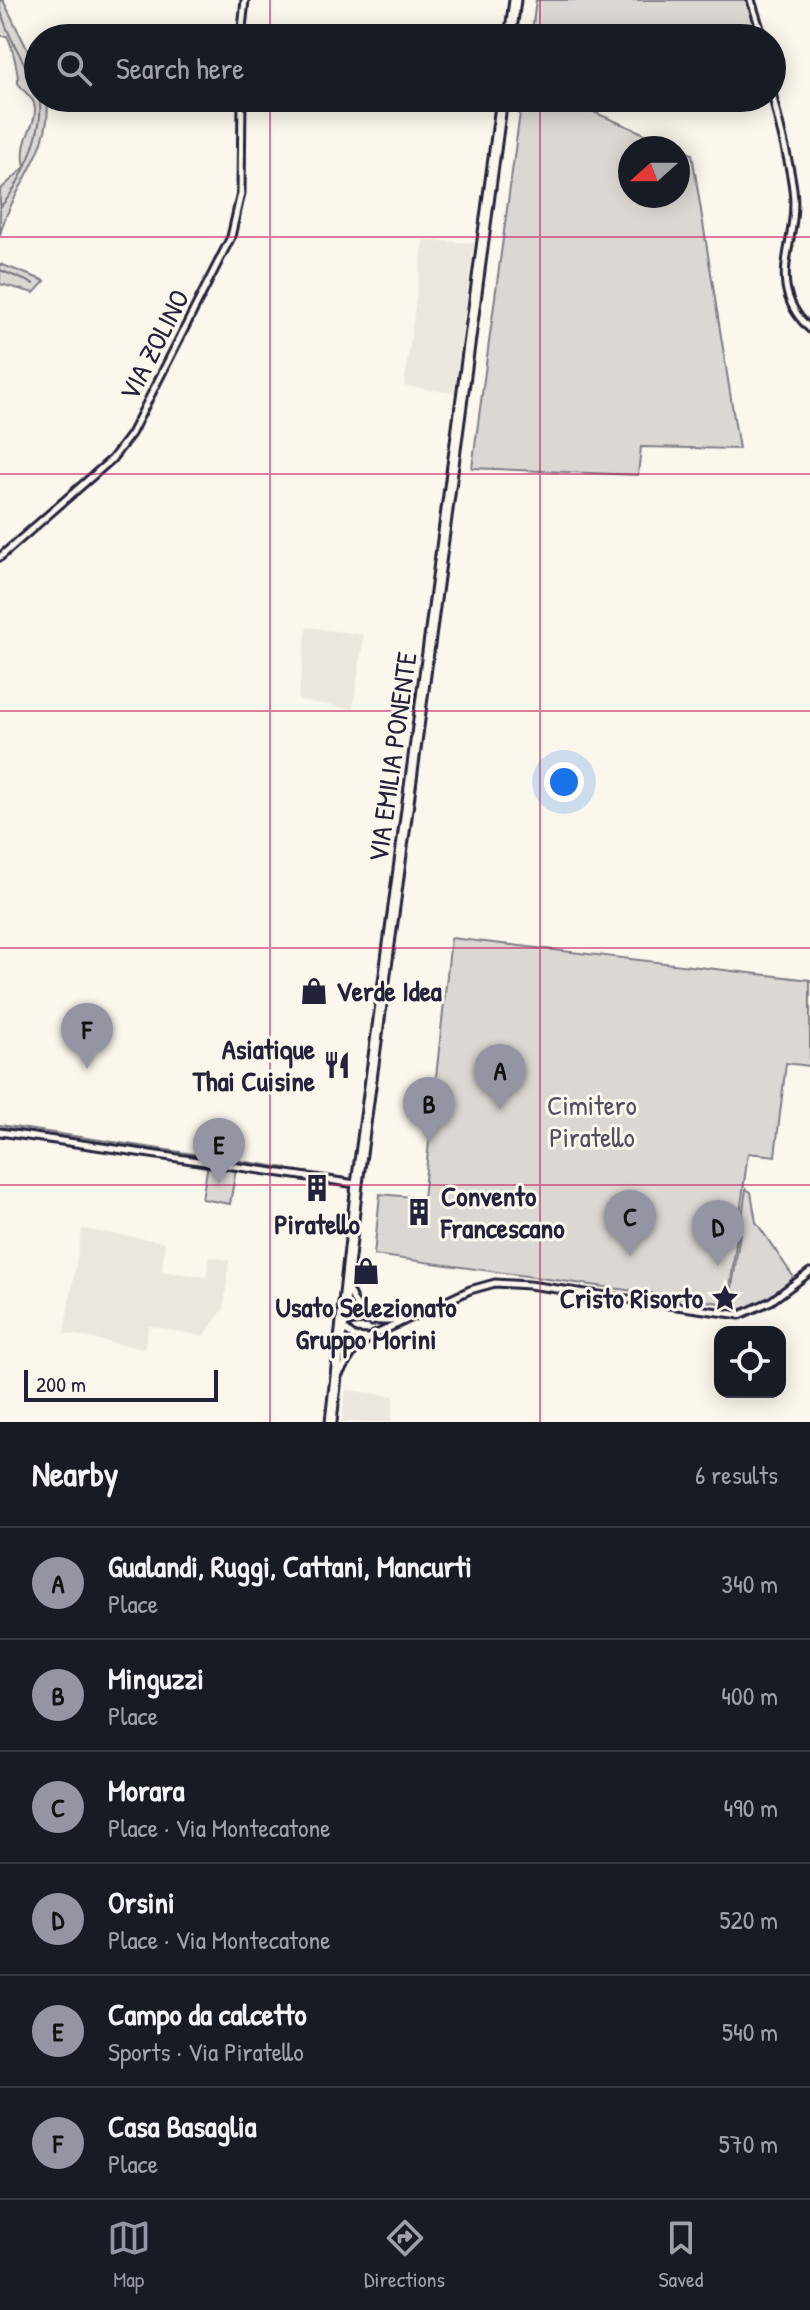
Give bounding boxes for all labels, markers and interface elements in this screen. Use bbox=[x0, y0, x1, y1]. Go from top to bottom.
search box bbox=[24, 24, 786, 112]
icon: search bbox=[52, 46, 96, 90]
text: Search here bbox=[116, 48, 244, 88]
north arrow bbox=[618, 136, 690, 208]
street label: VIA ZOLINO bbox=[110, 283, 198, 407]
street label: VIA EMILIA PONENTE bbox=[358, 649, 426, 865]
your location bbox=[544, 762, 584, 802]
place label: Verde Idea bbox=[336, 972, 442, 1010]
shop icon: Verde Idea bbox=[299, 976, 329, 1006]
pin: F bbox=[61, 1003, 113, 1069]
place label: Asiatique Thai Cuisine bbox=[192, 1030, 316, 1100]
pin: A bbox=[474, 1044, 526, 1110]
restaurant icon: Asiatique Thai Cuisine bbox=[322, 1050, 352, 1080]
pin: B bbox=[403, 1077, 455, 1143]
park label: Cimitero Piratello bbox=[547, 1086, 637, 1156]
pin: E bbox=[193, 1118, 245, 1184]
building icon: Piratello bbox=[302, 1173, 332, 1203]
place label: Convento Francescano bbox=[440, 1177, 565, 1247]
pin: C bbox=[604, 1190, 656, 1256]
building icon: Convento Francescano bbox=[404, 1197, 434, 1227]
pin: D bbox=[692, 1200, 744, 1266]
place label: Piratello bbox=[274, 1205, 361, 1243]
shop icon: Usato Selezionato Gruppo Morini bbox=[351, 1256, 381, 1286]
place label: Cristo Risorto bbox=[560, 1279, 704, 1317]
place icon: Cristo Risorto bbox=[710, 1283, 740, 1313]
place label: Usato Selezionato Gruppo Morini bbox=[275, 1288, 457, 1359]
map controls bbox=[714, 1326, 786, 1398]
button: locate bbox=[714, 1326, 786, 1398]
scale bar bbox=[24, 1366, 218, 1402]
text: 200 m bbox=[36, 1369, 86, 1399]
text: Nearby bbox=[32, 1451, 118, 1497]
text: 6 results bbox=[695, 1457, 778, 1492]
text: Gualandi, Ruggi, Cattani, Mancurti bbox=[108, 1546, 472, 1586]
text: A bbox=[52, 1566, 64, 1601]
text: 340 m bbox=[721, 1566, 778, 1601]
text: Place bbox=[108, 1586, 158, 1621]
text: Minguzzi bbox=[108, 1658, 204, 1698]
text: B bbox=[51, 1678, 65, 1713]
text: 400 m bbox=[721, 1678, 778, 1713]
text: Place bbox=[108, 1698, 158, 1733]
text: Morara bbox=[108, 1770, 185, 1810]
text: C bbox=[51, 1790, 65, 1825]
text: 490 m bbox=[723, 1790, 778, 1825]
text: Place · Via Montecatone bbox=[108, 1810, 331, 1845]
text: Orsini bbox=[108, 1882, 175, 1922]
text: D bbox=[52, 1902, 64, 1937]
text: 520 m bbox=[720, 1902, 778, 1937]
text: Place · Via Montecatone bbox=[108, 1922, 331, 1957]
text: Campo da calcetto bbox=[108, 1994, 306, 2034]
text: E bbox=[52, 2014, 64, 2049]
text: 540 m bbox=[722, 2014, 778, 2049]
text: Sports · Via Piratello bbox=[108, 2034, 304, 2069]
text: Casa Basaglia bbox=[108, 2106, 257, 2146]
text: F bbox=[53, 2126, 63, 2161]
text: 570 m bbox=[719, 2126, 778, 2161]
text: Place bbox=[108, 2146, 158, 2181]
tab: Map bbox=[107, 2216, 151, 2294]
tab: Directions bbox=[364, 2216, 445, 2294]
tab: Saved bbox=[658, 2216, 703, 2294]

